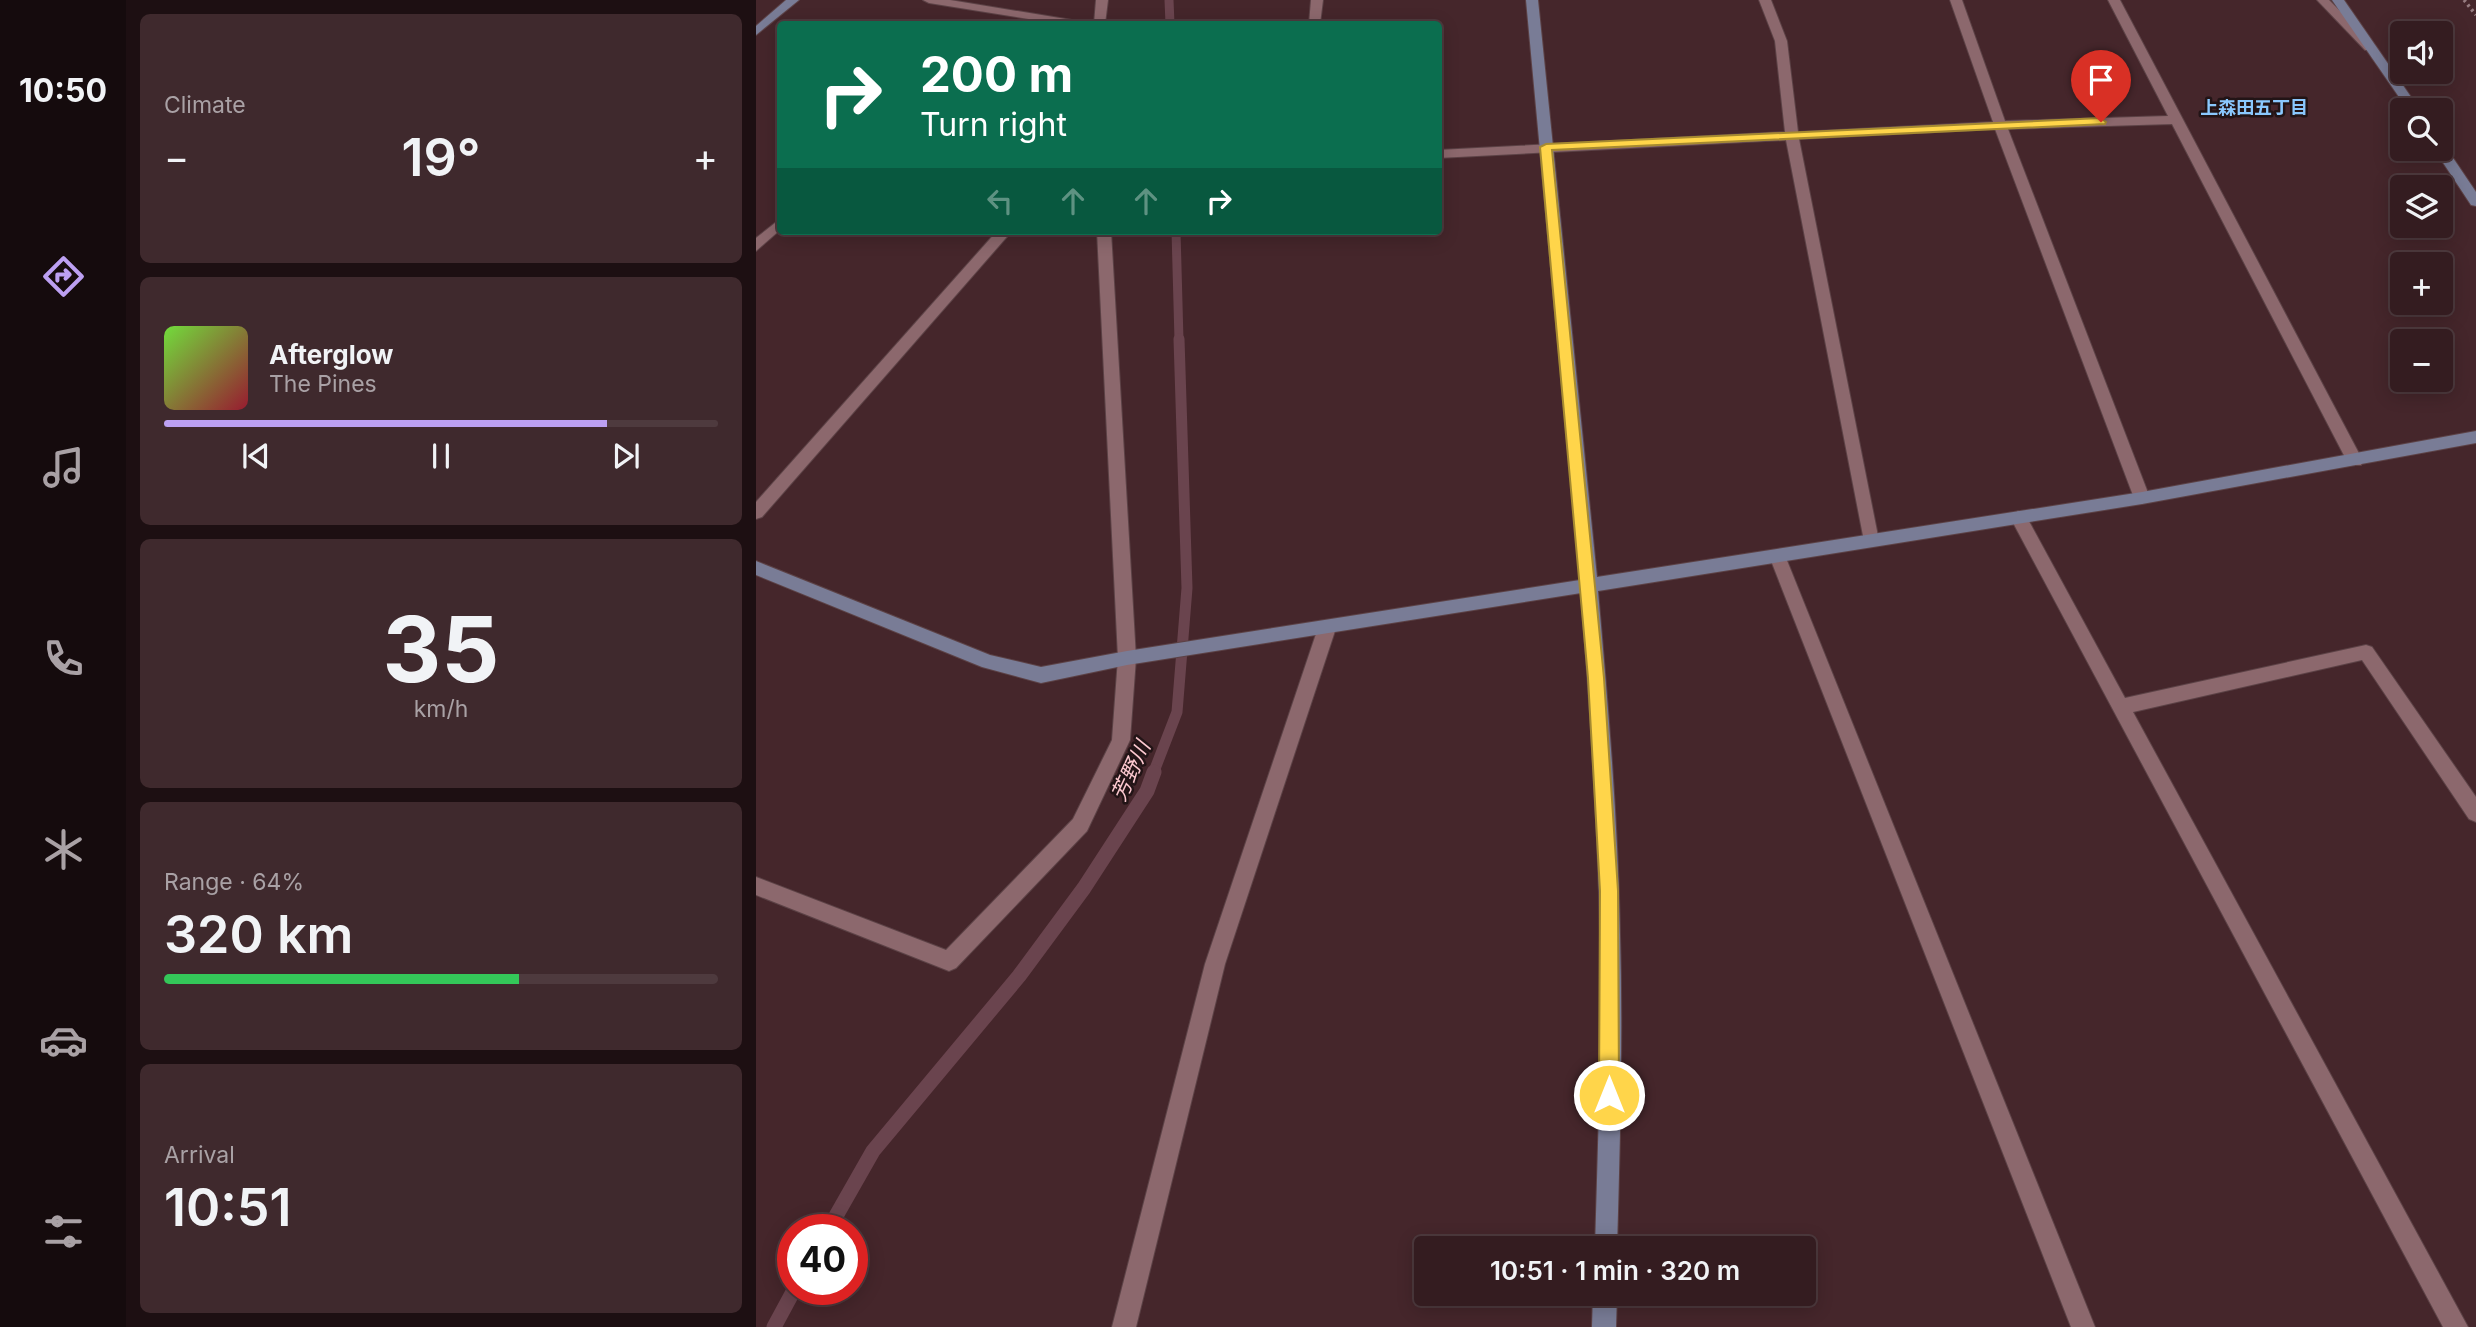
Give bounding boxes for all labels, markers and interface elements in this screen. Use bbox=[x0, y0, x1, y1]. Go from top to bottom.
map controls bbox=[2390, 21, 2453, 392]
button: sound bbox=[2390, 21, 2453, 84]
text: 200 m bbox=[920, 45, 1073, 104]
icon: right bbox=[805, 49, 896, 140]
pin bbox=[2071, 50, 2131, 122]
icon: arrive bbox=[2082, 61, 2120, 99]
text: 10:50 bbox=[19, 71, 107, 110]
text: Climate bbox=[164, 91, 246, 119]
district label: 上森田五丁目 bbox=[2200, 97, 2308, 118]
button: search bbox=[2390, 98, 2453, 161]
text: Turn right bbox=[920, 105, 1067, 144]
text: 19° bbox=[401, 126, 481, 189]
text: − bbox=[164, 134, 189, 180]
text: + bbox=[693, 134, 718, 180]
button: layers bbox=[2390, 175, 2453, 238]
icon: left bbox=[981, 182, 1019, 220]
icon: ahead bbox=[1054, 182, 1092, 220]
icon: ahead bbox=[1127, 182, 1165, 220]
icon: right bbox=[1200, 182, 1238, 220]
icon: directions bbox=[39, 252, 88, 301]
button: + bbox=[2390, 252, 2453, 315]
button: − bbox=[2390, 329, 2453, 392]
text: Afterglow bbox=[269, 339, 393, 370]
text: The Pines bbox=[269, 370, 377, 398]
icon: previous bbox=[237, 437, 275, 475]
icon: pause bbox=[422, 437, 460, 475]
icon: next bbox=[607, 437, 645, 475]
icon: music bbox=[39, 443, 88, 492]
text: 35 bbox=[383, 594, 499, 704]
icon: phone bbox=[39, 634, 88, 683]
text: km/h bbox=[414, 695, 468, 723]
water label: 芳野川 bbox=[1106, 735, 1156, 805]
icon: climate bbox=[39, 825, 88, 874]
text: Range · 64% bbox=[164, 868, 304, 896]
text: 320 km bbox=[164, 903, 353, 966]
icon: car bbox=[39, 1016, 88, 1065]
position arrow bbox=[1572, 1058, 1646, 1132]
text: Arrival bbox=[164, 1141, 235, 1169]
text: 10:51 bbox=[164, 1176, 292, 1239]
icon: filters bbox=[39, 1207, 88, 1256]
speed limit sign: 40 bbox=[777, 1214, 868, 1305]
text: 10:51 · 1 min · 320 m bbox=[1490, 1255, 1740, 1286]

